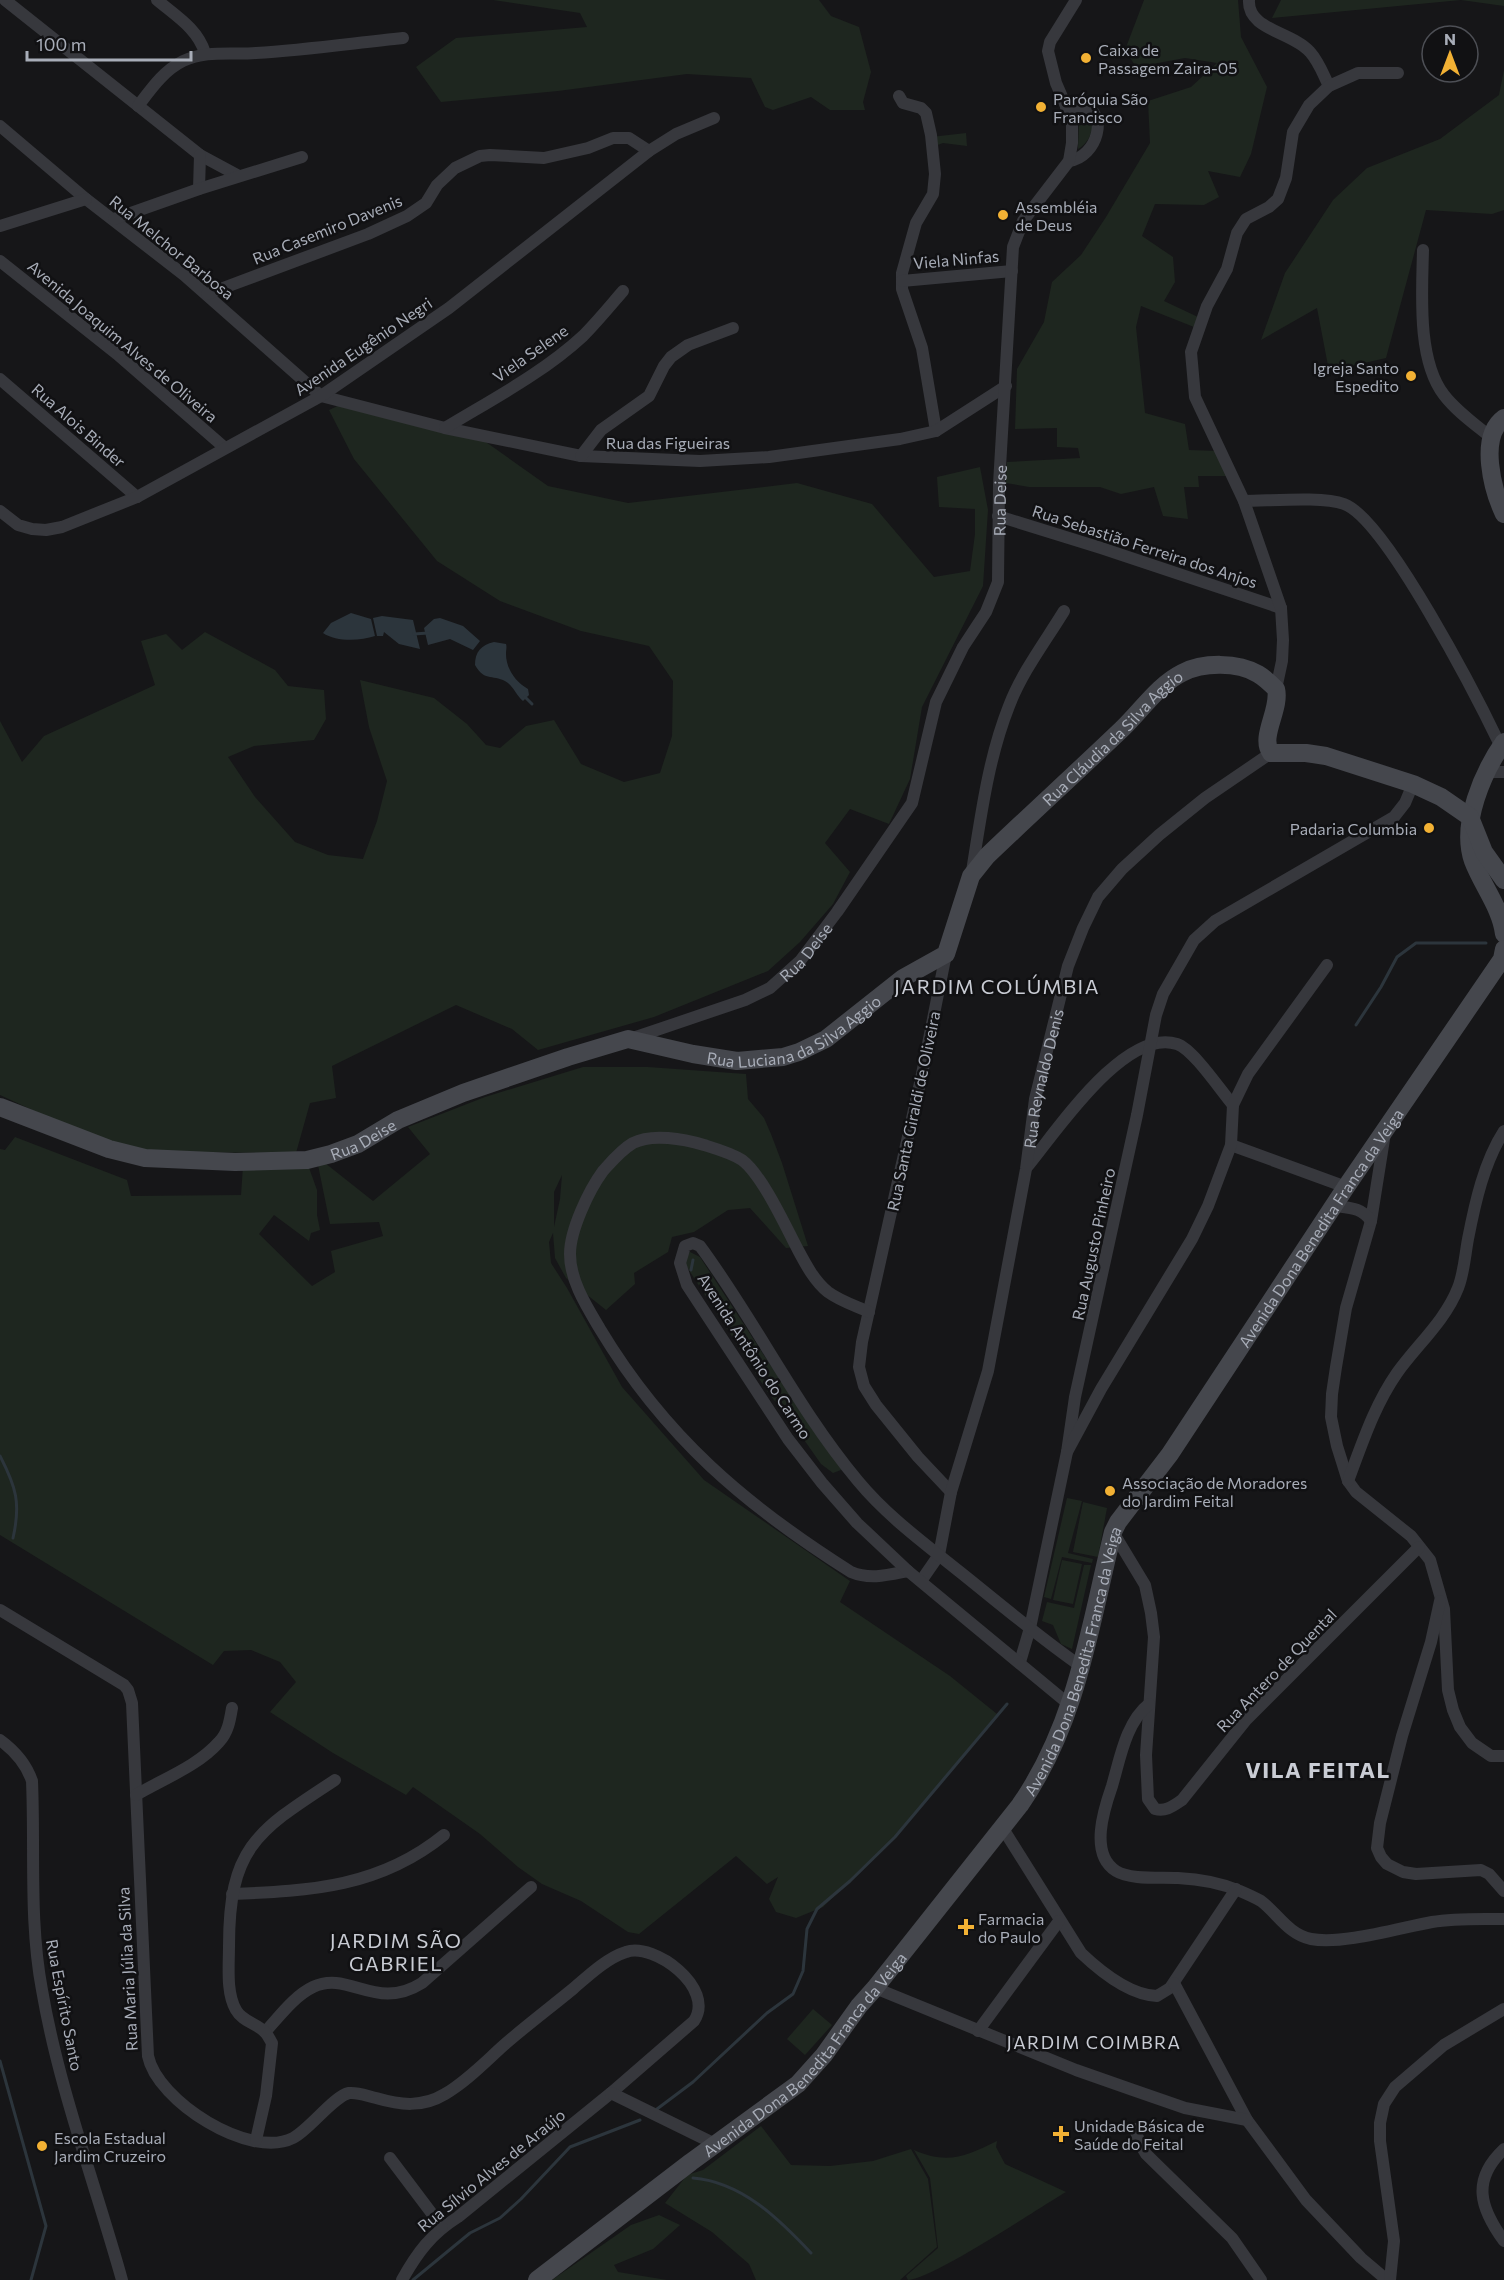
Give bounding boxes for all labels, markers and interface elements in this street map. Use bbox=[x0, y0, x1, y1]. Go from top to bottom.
scale bar bbox=[27, 24, 190, 62]
north arrow bbox=[1420, 24, 1480, 84]
text: N bbox=[1444, 29, 1456, 48]
text: 100 m bbox=[36, 33, 86, 55]
place label: Caixa de Passagem Zaira-05 bbox=[1098, 40, 1238, 77]
marker: Caixa de Passagem Zaira-05 bbox=[1079, 51, 1093, 65]
place label: Paróquia São Francisco bbox=[1053, 89, 1148, 126]
marker: Paróquia São Francisco bbox=[1034, 100, 1048, 114]
street label: Rua Casemiro Davenis bbox=[249, 190, 405, 268]
street label: Rua Melchor Barbosa bbox=[106, 191, 238, 303]
place label: Assembléia de Deus bbox=[1015, 197, 1097, 234]
marker: Assembléia de Deus bbox=[996, 208, 1010, 222]
street label: Viela Ninfas bbox=[912, 246, 1000, 272]
street label: Avenida Joaquim Alves de Oliveira bbox=[24, 256, 222, 426]
street label: Avenida Eugênio Negri bbox=[291, 293, 435, 399]
street label: Viela Selene bbox=[489, 320, 571, 386]
place label: Igreja Santo Espedito bbox=[1313, 358, 1399, 395]
marker: Igreja Santo Espedito bbox=[1404, 369, 1418, 383]
street label: Rua Alois Binder bbox=[28, 379, 130, 471]
street label: Rua das Figueiras bbox=[606, 433, 730, 452]
street label: Rua Deise bbox=[989, 464, 1010, 536]
street label: Rua Sebastião Ferreira dos Anjos bbox=[1030, 501, 1260, 591]
street label: Rua Cláudia da Silva Aggio bbox=[1038, 665, 1186, 809]
place label: Padaria Columbia bbox=[1290, 819, 1417, 838]
marker: Padaria Columbia bbox=[1422, 821, 1436, 835]
street label: Rua Deise bbox=[775, 919, 835, 985]
district label: JARDIM COLÚMBIA bbox=[894, 974, 1100, 998]
street label: Rua Luciana da Silva Aggio bbox=[706, 990, 884, 1070]
street label: Rua Reynaldo Denis bbox=[1019, 1007, 1067, 1149]
street label: Rua Santa Giraldi de Oliveira bbox=[883, 1009, 943, 1213]
street label: Avenida Dona Benedita Franca da Veiga bbox=[1234, 1105, 1407, 1350]
street label: Rua Deise bbox=[327, 1114, 399, 1163]
street label: Rua Augusto Pinheiro bbox=[1068, 1166, 1118, 1322]
street label: Avenida Antônio do Carmo bbox=[694, 1269, 816, 1443]
place label: Associação de Moradores do Jardim Feital bbox=[1122, 1473, 1307, 1510]
marker: Associação de Moradores do Jardim Feital bbox=[1103, 1484, 1117, 1498]
street label: Avenida Dona Benedita Franca da Veiga bbox=[1019, 1522, 1124, 1799]
street label: Rua Antero de Quental bbox=[1212, 1604, 1340, 1736]
district label: VILA FEITAL bbox=[1245, 1756, 1391, 1783]
street label: Rua Maria Júlia da Silva bbox=[113, 1886, 141, 2052]
place label: Farmacia do Paulo bbox=[978, 1909, 1044, 1946]
marker: Farmacia do Paulo bbox=[959, 1920, 973, 1934]
district label: JARDIM SÃO GABRIEL bbox=[330, 1928, 462, 1975]
street label: Rua Espírito Santo bbox=[43, 1938, 87, 2072]
street label: Avenida Dona Benedita Franca da Veiga bbox=[699, 1948, 910, 2160]
district label: JARDIM COIMBRA bbox=[1006, 2031, 1182, 2053]
street label: Rua Sílvio Alves de Araújo bbox=[413, 2105, 569, 2235]
place label: Unidade Básica de Saúde do Feital bbox=[1074, 2116, 1204, 2153]
marker: Unidade Básica de Saúde do Feital bbox=[1052, 2125, 1070, 2143]
place label: Escola Estadual Jardim Cruzeiro bbox=[54, 2128, 166, 2165]
marker: Escola Estadual Jardim Cruzeiro bbox=[35, 2139, 49, 2153]

